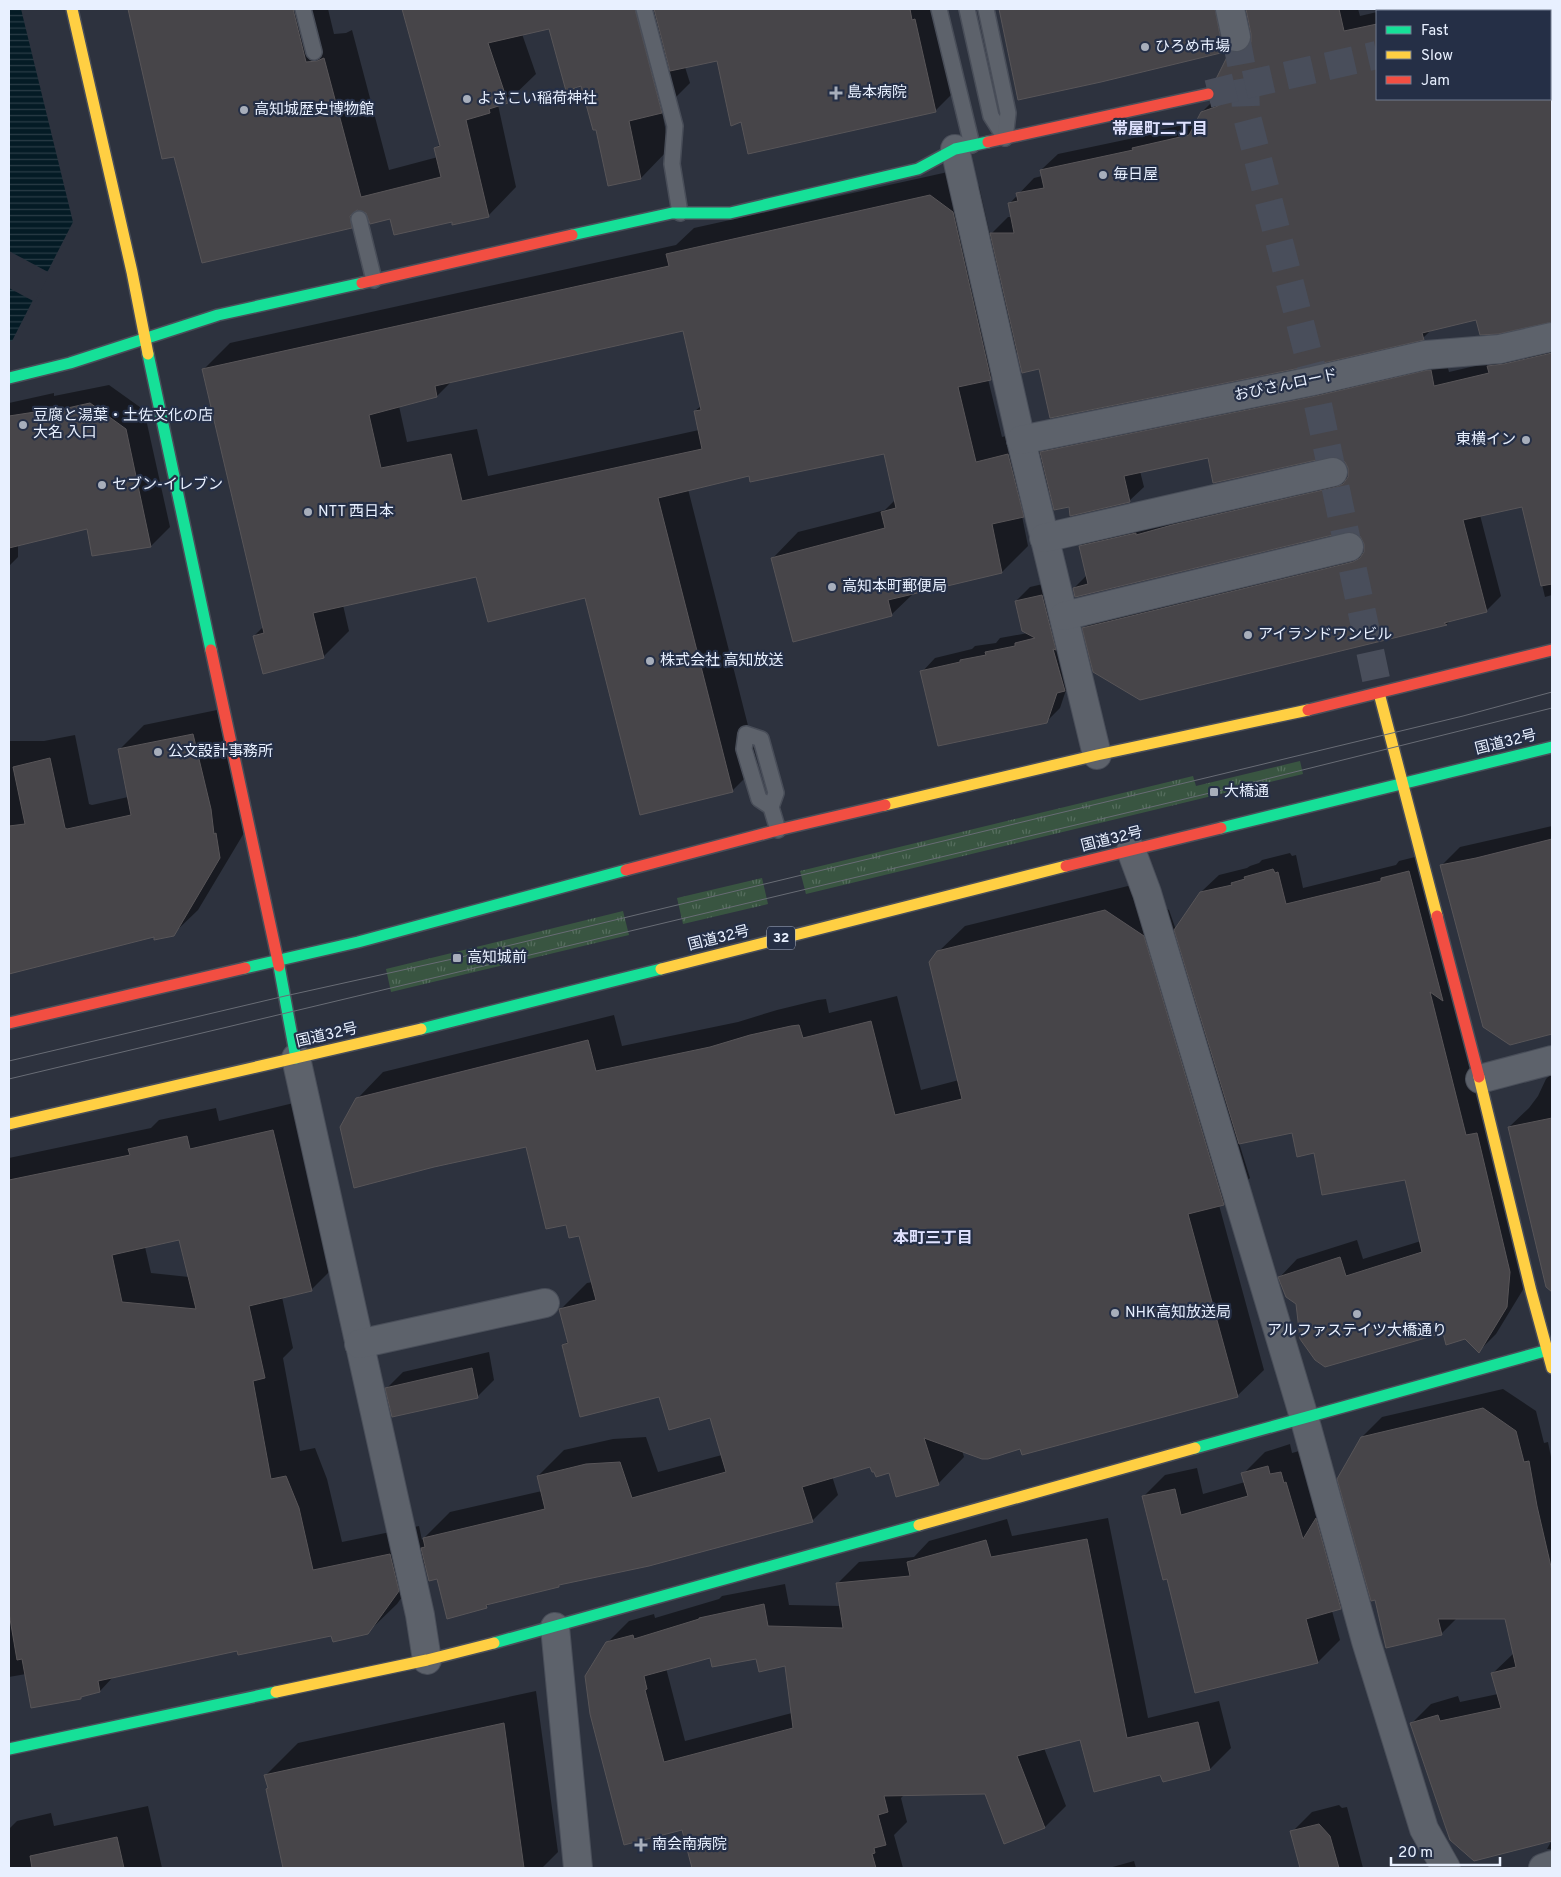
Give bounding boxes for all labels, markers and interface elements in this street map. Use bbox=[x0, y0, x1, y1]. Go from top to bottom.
legend bbox=[1376, 10, 1551, 100]
text: Fast bbox=[1421, 22, 1449, 41]
place label: ひろめ市場 bbox=[1155, 38, 1230, 57]
marker: ひろめ市場 bbox=[1139, 41, 1151, 53]
text: Slow bbox=[1421, 47, 1453, 66]
text: Jam bbox=[1421, 72, 1450, 91]
place label: 島本病院 bbox=[847, 84, 907, 103]
marker: 島本病院 bbox=[829, 86, 843, 100]
place label: よさこい稲荷神社 bbox=[477, 90, 597, 109]
marker: よさこい稲荷神社 bbox=[461, 93, 473, 105]
place label: 高知城歴史博物館 bbox=[254, 100, 374, 120]
marker: 高知城歴史博物館 bbox=[238, 104, 250, 116]
district label: 帯屋町二丁目 bbox=[1112, 120, 1208, 140]
place label: 毎日屋 bbox=[1113, 166, 1158, 185]
marker: 毎日屋 bbox=[1097, 169, 1109, 181]
street label: おびさんロード bbox=[1233, 366, 1339, 406]
place label: 豆腐と湯葉・土佐文化の店 大名 入口 bbox=[33, 407, 213, 443]
marker: 豆腐と湯葉・土佐文化の店 大名 入口 bbox=[17, 419, 29, 431]
place label: 東横イン bbox=[1456, 431, 1516, 450]
marker: 東横イン bbox=[1520, 434, 1532, 446]
place label: セブン-イレブン bbox=[112, 476, 223, 495]
marker: セブン-イレブン bbox=[96, 479, 108, 491]
place label: NTT 西日本 bbox=[318, 503, 394, 522]
marker: NTT 西日本 bbox=[302, 506, 314, 518]
place label: 高知本町郵便局 bbox=[842, 578, 947, 597]
marker: 高知本町郵便局 bbox=[826, 581, 838, 593]
place label: アイランドワンビル bbox=[1258, 626, 1392, 645]
marker: アイランドワンビル bbox=[1242, 629, 1254, 641]
place label: 株式会社 高知放送 bbox=[660, 651, 784, 671]
marker: 株式会社 高知放送 bbox=[644, 655, 656, 667]
street label: 国道32号 bbox=[1473, 726, 1539, 760]
place label: 公文設計事務所 bbox=[168, 743, 273, 762]
marker: 公文設計事務所 bbox=[152, 746, 164, 758]
place label: 大橋通 bbox=[1224, 783, 1269, 802]
marker: 大橋通 bbox=[1208, 786, 1220, 798]
street label: 国道32号 bbox=[1079, 823, 1145, 857]
street label: 国道32号 bbox=[686, 922, 752, 956]
road number: 32 bbox=[767, 926, 795, 950]
place label: 高知城前 bbox=[467, 949, 527, 968]
marker: 高知城前 bbox=[451, 952, 463, 964]
street label: 国道32号 bbox=[294, 1020, 360, 1052]
district label: 本町三丁目 bbox=[893, 1229, 973, 1249]
place label: NHK高知放送局 bbox=[1125, 1303, 1231, 1323]
marker: NHK高知放送局 bbox=[1109, 1307, 1121, 1319]
marker: アルファステイツ大橋通り bbox=[1351, 1308, 1363, 1320]
place label: アルファステイツ大橋通り bbox=[1267, 1322, 1447, 1341]
scale bar bbox=[1391, 1834, 1500, 1866]
place label: 南会南病院 bbox=[652, 1836, 727, 1855]
marker: 南会南病院 bbox=[634, 1838, 648, 1852]
text: 20 m bbox=[1398, 1844, 1433, 1863]

